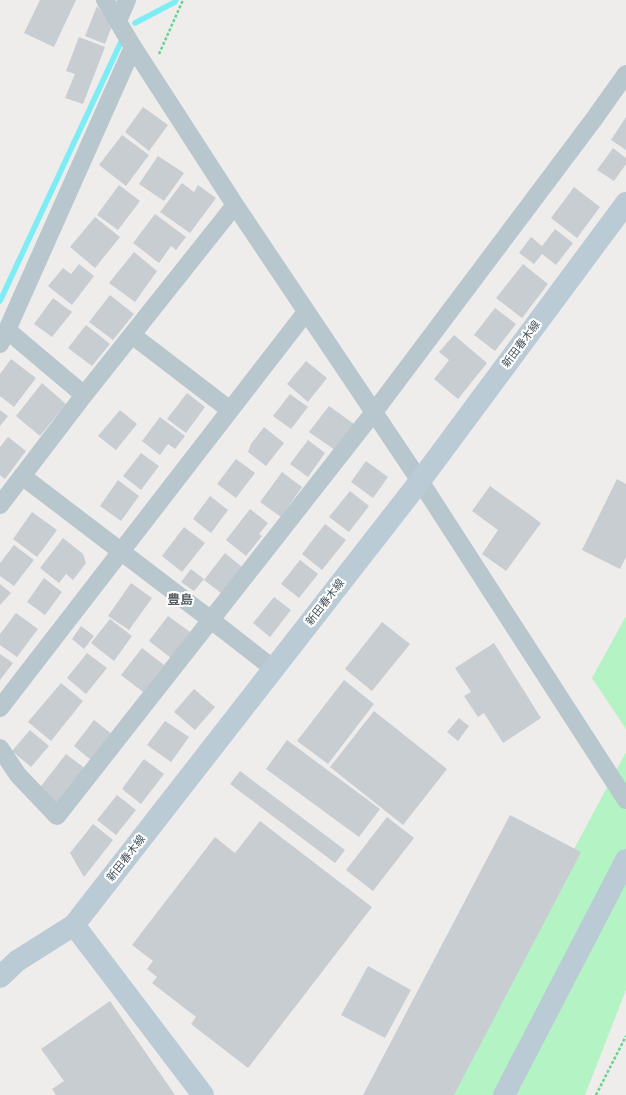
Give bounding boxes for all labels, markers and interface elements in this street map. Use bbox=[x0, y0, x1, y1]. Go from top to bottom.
street label: 新田春木線 bbox=[499, 318, 543, 370]
street label: 新田春木線 bbox=[303, 576, 347, 628]
district label: 豊島 bbox=[167, 592, 193, 608]
street label: 新田春木線 bbox=[104, 832, 148, 884]

